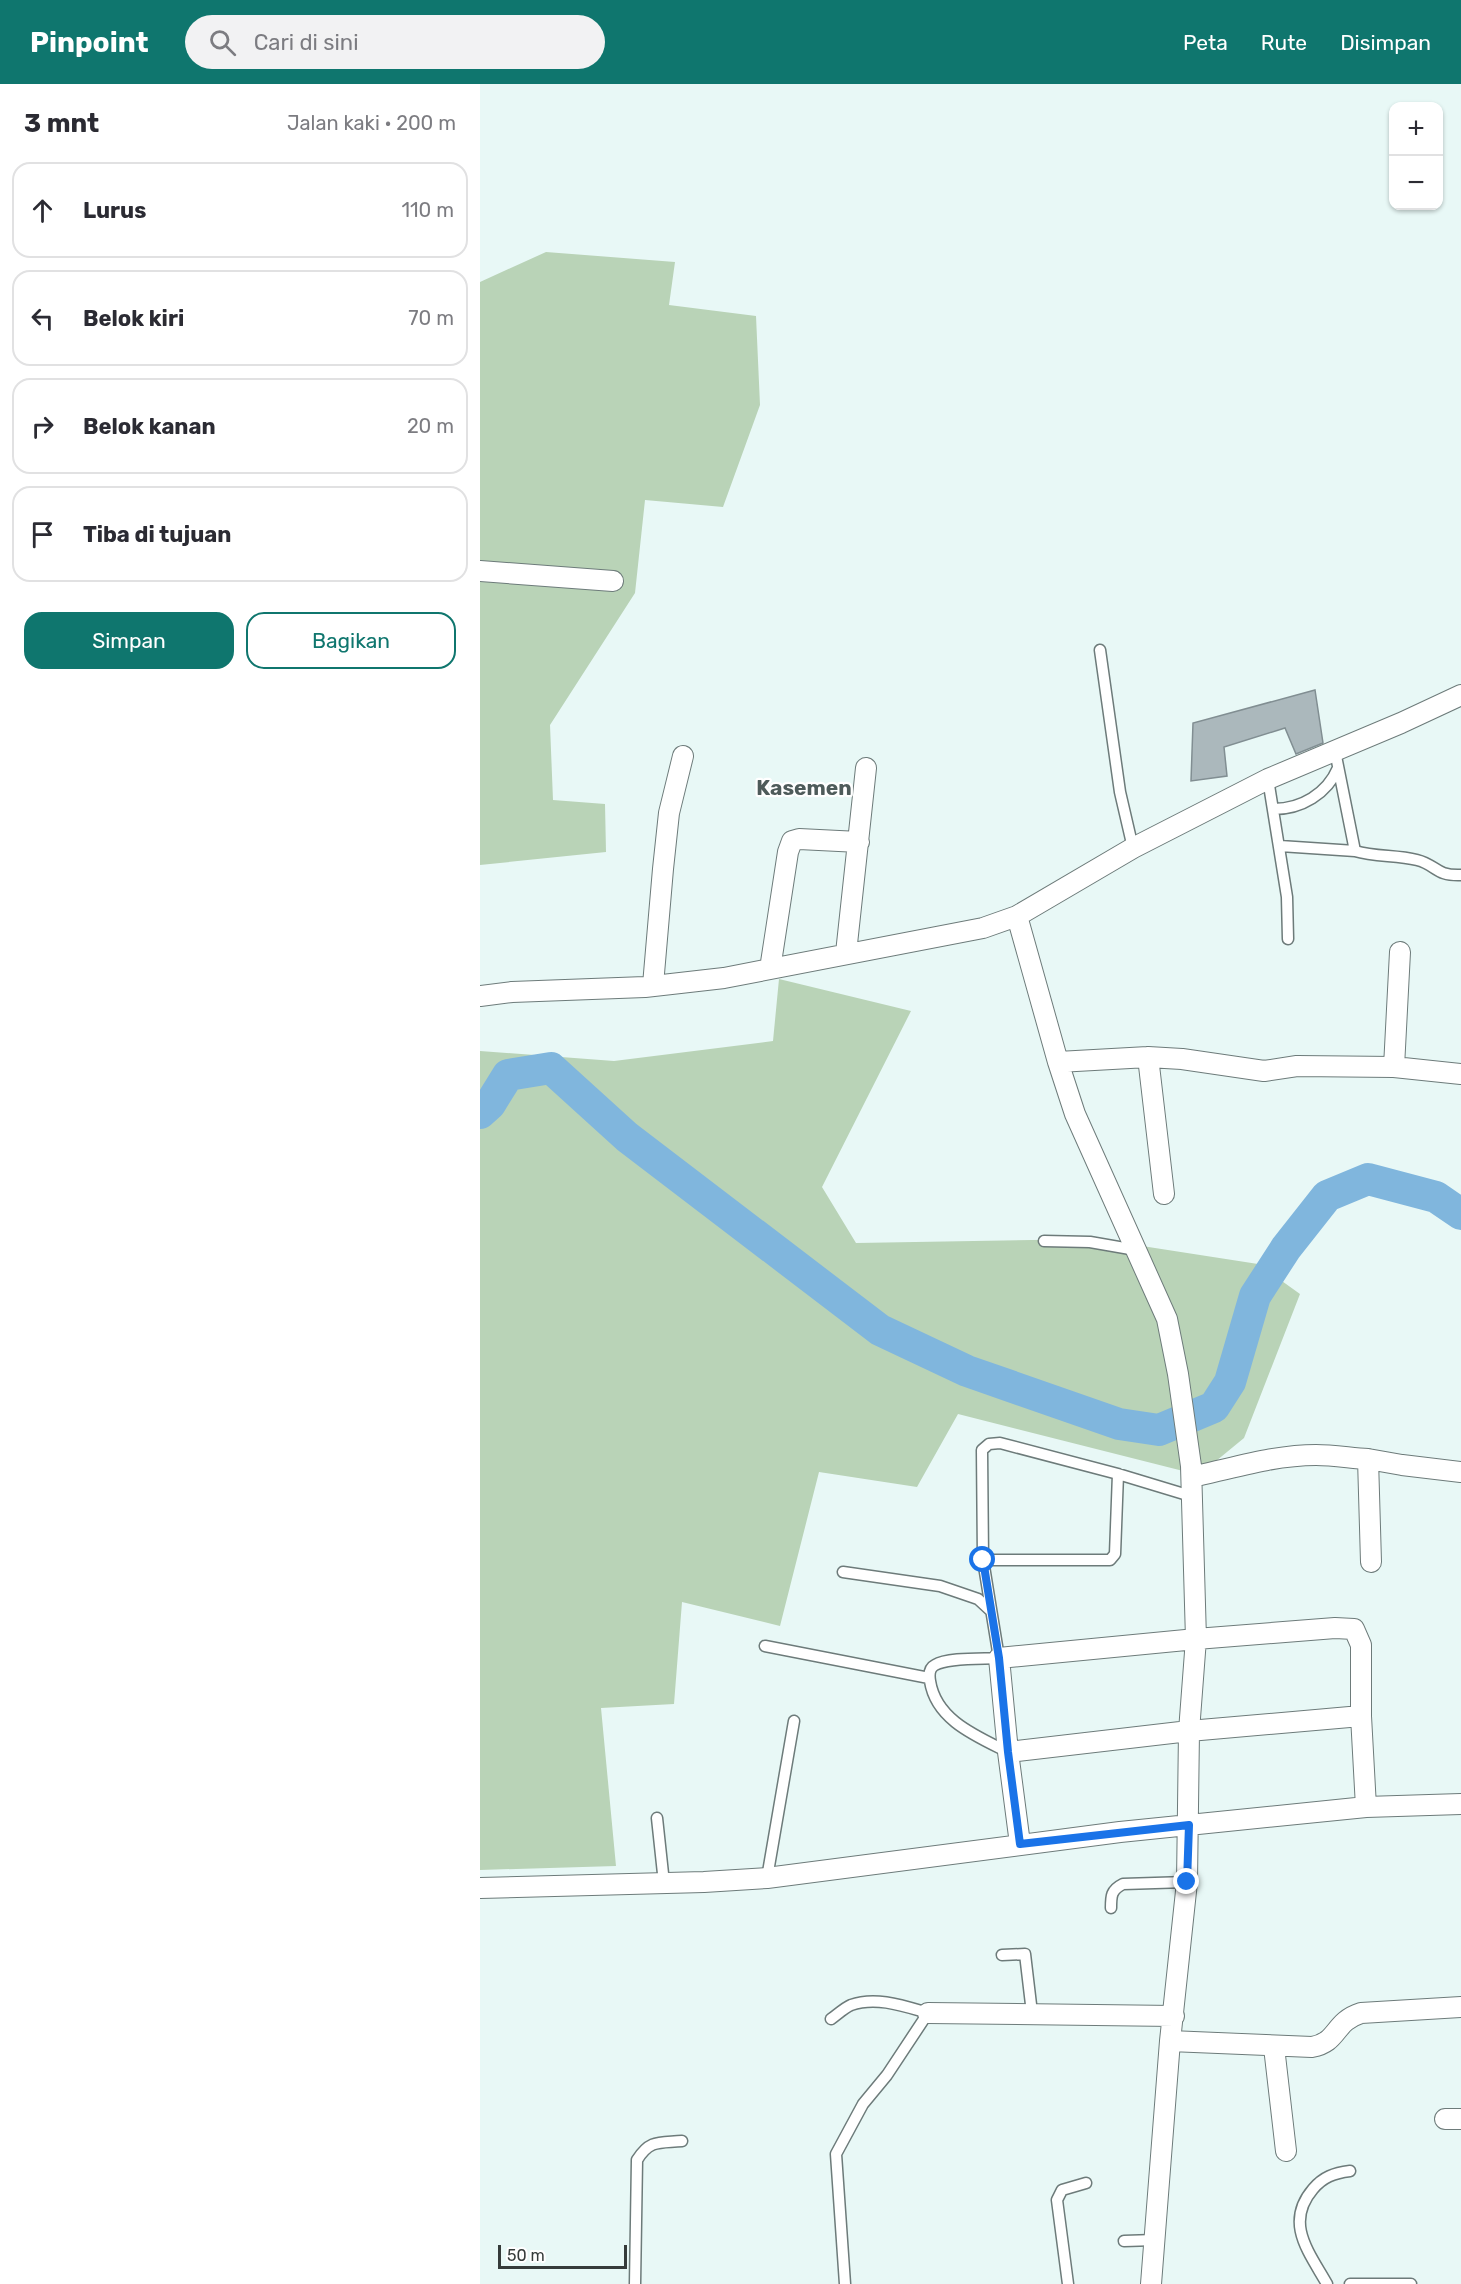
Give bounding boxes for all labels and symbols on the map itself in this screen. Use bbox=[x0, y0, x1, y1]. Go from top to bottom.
district label: Kasemen bbox=[756, 775, 852, 800]
route start bbox=[969, 1546, 995, 1572]
route end bbox=[1173, 1868, 1199, 1894]
scale bar bbox=[498, 2242, 627, 2270]

